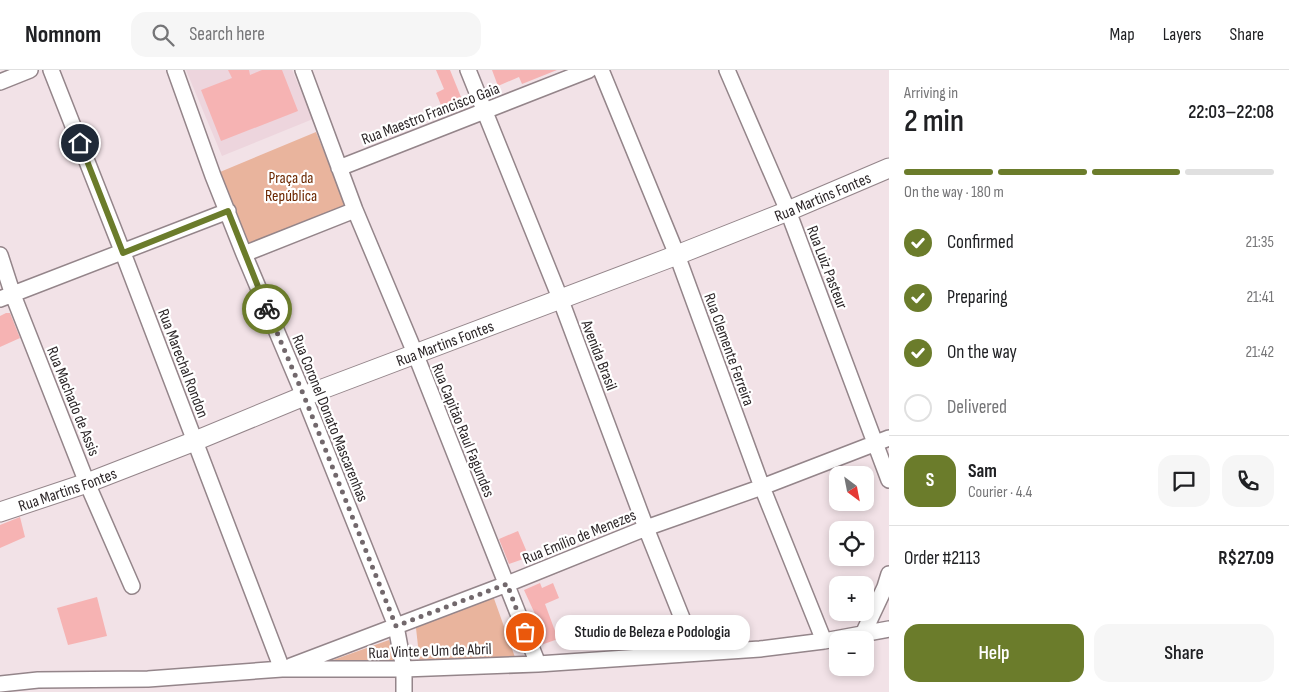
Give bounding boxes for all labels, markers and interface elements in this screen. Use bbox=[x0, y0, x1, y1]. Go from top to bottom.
search box bbox=[131, 12, 481, 57]
text: Nomnom bbox=[25, 20, 101, 49]
icon: search bbox=[149, 21, 177, 49]
text: Search here bbox=[189, 23, 265, 46]
text: Map bbox=[1110, 24, 1135, 45]
text: Layers bbox=[1163, 24, 1202, 45]
text: Share bbox=[1230, 24, 1264, 45]
street label: Rua Maestro Francisco Gaia bbox=[359, 79, 502, 149]
text: Arriving in bbox=[904, 84, 958, 103]
text: 22:03–22:08 bbox=[1188, 101, 1274, 124]
text: 2 min bbox=[904, 102, 964, 141]
pin bbox=[59, 122, 101, 164]
icon: home bbox=[66, 129, 94, 157]
park label: Praça da República bbox=[265, 169, 317, 206]
street label: Rua Martins Fontes bbox=[772, 169, 874, 226]
text: On the way · 180 m bbox=[904, 183, 1004, 202]
street label: Rua Luiz Pasteur bbox=[802, 223, 851, 312]
icon: check bbox=[904, 229, 932, 257]
text: Confirmed bbox=[947, 231, 1014, 254]
text: 21:35 bbox=[1246, 233, 1274, 252]
courier bbox=[242, 284, 292, 334]
icon: check bbox=[904, 284, 932, 312]
text: Preparing bbox=[947, 286, 1008, 309]
text: 21:41 bbox=[1246, 288, 1274, 307]
street label: Rua Clemente Ferreira bbox=[699, 291, 758, 408]
icon: bike bbox=[253, 295, 281, 323]
street label: Rua Marechal Rondon bbox=[153, 306, 212, 421]
street label: Rua Martins Fontes bbox=[394, 317, 497, 371]
street label: Avenida Brasil bbox=[576, 317, 621, 393]
street label: Rua Coronel Donato Mascarenhas bbox=[287, 332, 372, 505]
icon: check bbox=[904, 339, 932, 367]
text: On the way bbox=[947, 341, 1017, 364]
text: 21:42 bbox=[1245, 343, 1274, 362]
street label: Rua Machado de Assis bbox=[42, 344, 103, 459]
street label: Rua Capitão Raul Fagundes bbox=[427, 361, 498, 500]
text: Delivered bbox=[947, 396, 1007, 419]
button: chat bbox=[1158, 455, 1210, 507]
button: phone bbox=[1222, 455, 1274, 507]
text: Sam bbox=[968, 460, 997, 483]
street label: Rua Martins Fontes bbox=[16, 464, 120, 516]
north arrow bbox=[829, 466, 874, 511]
map controls bbox=[829, 466, 874, 676]
text: S bbox=[926, 469, 934, 492]
text: Courier · 4.4 bbox=[968, 483, 1032, 502]
street label: Rua Emílio de Menezes bbox=[520, 506, 639, 569]
button: locate bbox=[829, 521, 874, 566]
text: Order #2113 bbox=[904, 547, 980, 570]
text: R$27.09 bbox=[1218, 547, 1274, 570]
button: + bbox=[829, 576, 874, 621]
pin bbox=[504, 611, 546, 653]
callout: Studio de Beleza e Podologia bbox=[555, 614, 750, 650]
icon: bag bbox=[511, 618, 539, 646]
text: Studio de Beleza e Podologia bbox=[575, 623, 730, 642]
button: Help bbox=[904, 624, 1084, 682]
button: Share bbox=[1094, 624, 1274, 682]
button: − bbox=[829, 631, 874, 676]
street label: Rua Vinte e Um de Abril bbox=[368, 640, 492, 663]

